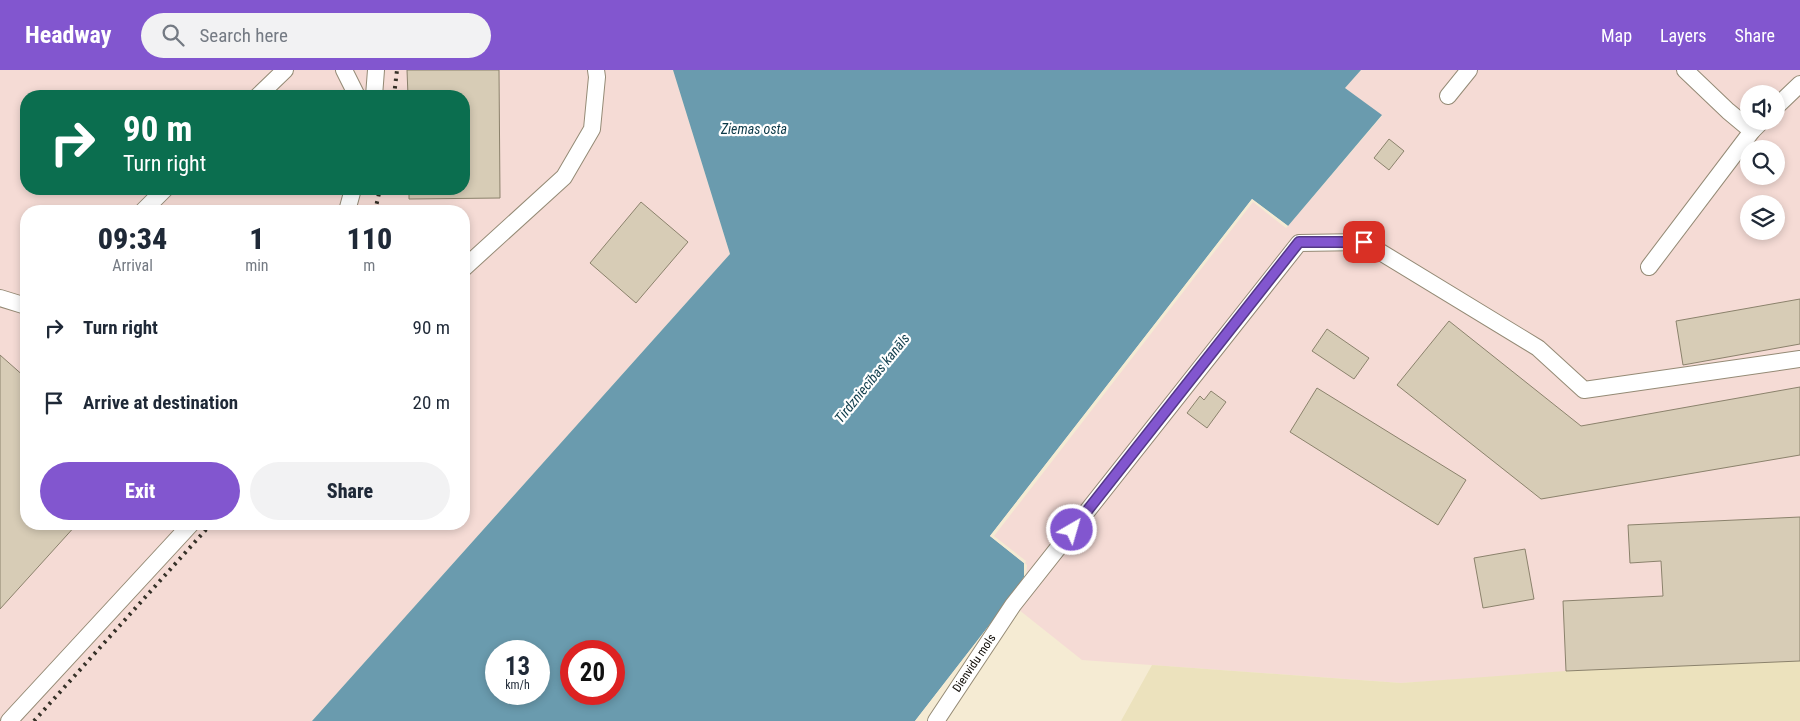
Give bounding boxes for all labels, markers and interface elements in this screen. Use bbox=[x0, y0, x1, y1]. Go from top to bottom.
search box bbox=[141, 13, 491, 58]
text: Headway bbox=[25, 21, 111, 49]
icon: search bbox=[159, 21, 187, 49]
text: Search here bbox=[199, 24, 288, 47]
text: Map bbox=[1601, 25, 1632, 46]
text: Layers bbox=[1660, 25, 1707, 46]
text: Share bbox=[1735, 25, 1775, 46]
map controls bbox=[1740, 85, 1785, 240]
button: sound bbox=[1740, 85, 1785, 130]
text: 90 m bbox=[123, 109, 192, 150]
icon: right bbox=[40, 110, 105, 175]
water label: Ziemas osta bbox=[720, 121, 787, 137]
button: search bbox=[1740, 140, 1785, 185]
text: Turn right bbox=[123, 151, 206, 176]
button: layers bbox=[1740, 195, 1785, 240]
text: 09:34 bbox=[98, 221, 167, 256]
text: 1 bbox=[249, 221, 264, 256]
text: 110 bbox=[346, 221, 392, 256]
pin bbox=[1343, 221, 1385, 263]
icon: arrive bbox=[1350, 228, 1378, 256]
text: Arrival bbox=[112, 256, 153, 275]
text: min bbox=[245, 256, 269, 275]
text: m bbox=[363, 256, 375, 275]
icon: right bbox=[40, 314, 68, 342]
text: Turn right bbox=[83, 316, 158, 339]
text: 90 m bbox=[413, 316, 450, 339]
water label: Tirdzniecības kanāls bbox=[831, 330, 913, 426]
icon: arrive bbox=[40, 389, 68, 417]
text: Arrive at destination bbox=[83, 391, 238, 414]
text: 20 m bbox=[413, 391, 450, 414]
button: Exit bbox=[40, 462, 240, 520]
button: Share bbox=[250, 462, 450, 520]
position arrow bbox=[1045, 503, 1097, 555]
street label: Dienvidu mols bbox=[950, 631, 998, 695]
speed limit sign: 20 bbox=[560, 640, 625, 705]
text: 13 bbox=[505, 652, 530, 681]
text: km/h bbox=[505, 678, 530, 692]

